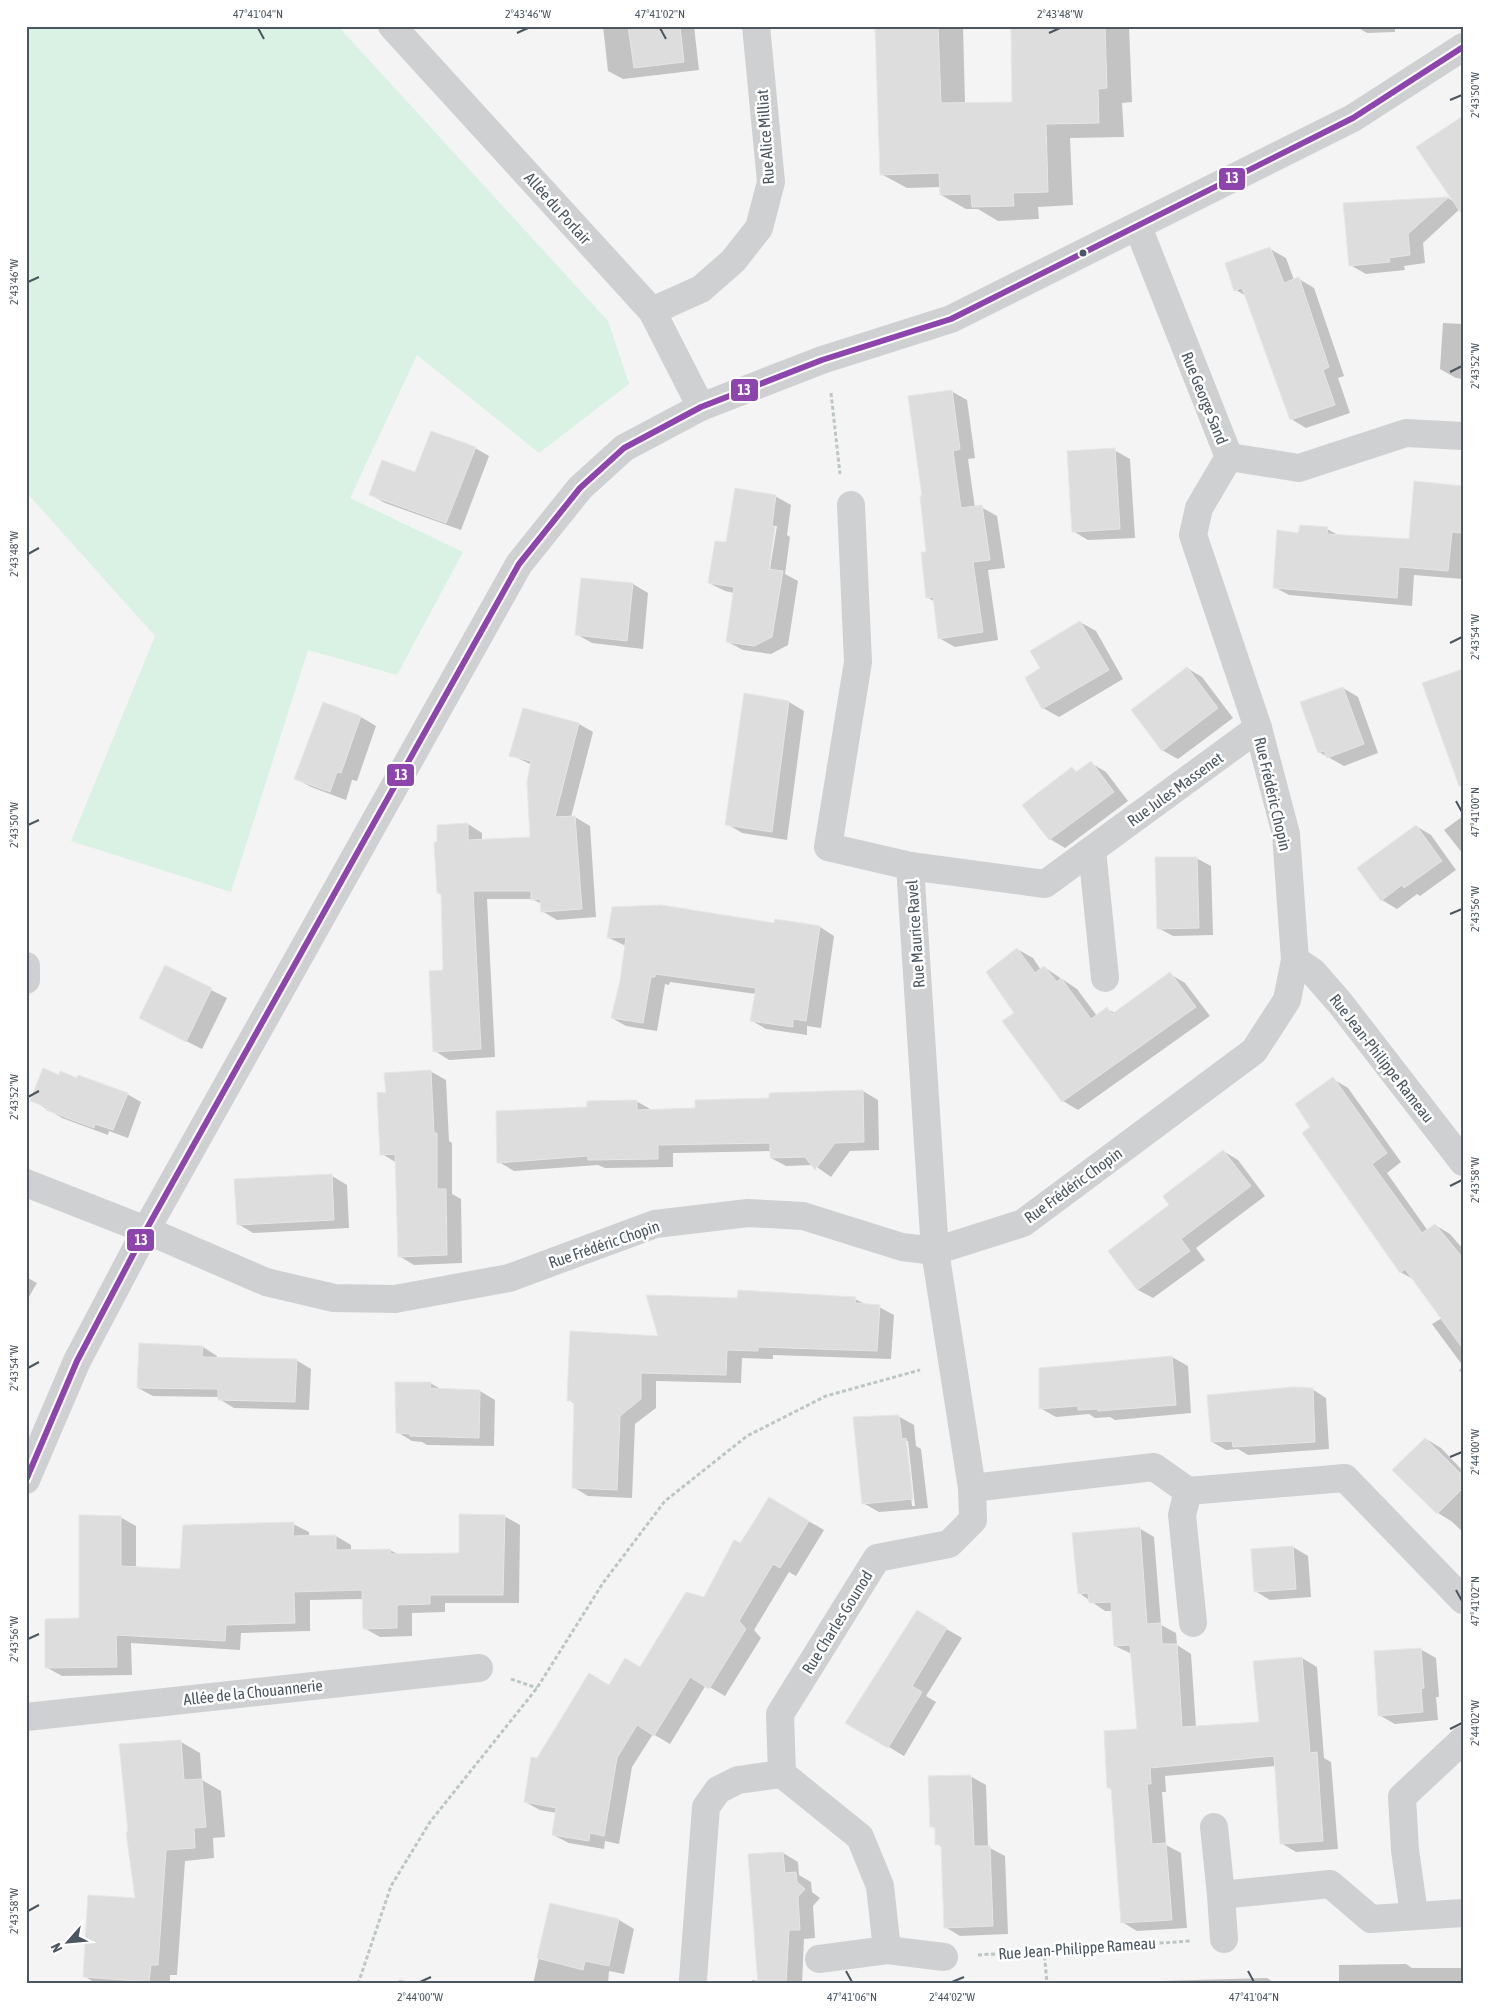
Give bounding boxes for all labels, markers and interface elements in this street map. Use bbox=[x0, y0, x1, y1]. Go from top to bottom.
text: 47°41'04"N bbox=[233, 7, 283, 21]
text: 2°43'46"W bbox=[505, 7, 551, 21]
text: 47°41'02"N bbox=[635, 7, 685, 21]
text: 2°43'48"W bbox=[1037, 7, 1083, 21]
text: 2°43'50"W bbox=[1468, 72, 1482, 118]
street label: Rue Alice Milliat bbox=[753, 89, 777, 185]
line badge: 13 bbox=[1218, 167, 1246, 191]
street label: Allée du Porlair bbox=[521, 168, 595, 248]
text: 13 bbox=[1225, 170, 1239, 186]
unlabelled marker bbox=[1078, 248, 1088, 258]
text: 2°43'46"W bbox=[7, 259, 21, 305]
text: 2°43'52"W bbox=[1468, 343, 1482, 389]
street label: Rue George Sand bbox=[1177, 349, 1232, 447]
line badge: 13 bbox=[730, 378, 759, 402]
text: 13 bbox=[737, 382, 751, 398]
text: 2°43'48"W bbox=[7, 531, 21, 577]
text: 2°43'54"W bbox=[1468, 614, 1482, 660]
street label: Rue Frédéric Chopin bbox=[1250, 735, 1295, 853]
street label: Rue Jules Massenet bbox=[1124, 748, 1227, 830]
line badge: 13 bbox=[386, 763, 415, 787]
text: 13 bbox=[394, 767, 408, 783]
text: 47°41'00"N bbox=[1468, 787, 1482, 837]
text: 2°43'50"W bbox=[7, 802, 21, 848]
street label: Rue Maurice Ravel bbox=[902, 879, 928, 989]
text: 2°43'56"W bbox=[1468, 886, 1482, 932]
street label: Rue Jean-Philippe Rameau bbox=[1325, 990, 1438, 1126]
text: 2°43'52"W bbox=[7, 1074, 21, 1120]
street label: Rue Frédéric Chopin bbox=[1021, 1144, 1126, 1227]
text: 2°43'58"W bbox=[1468, 1157, 1482, 1203]
street label: Rue Frédéric Chopin bbox=[546, 1217, 662, 1272]
line badge: 13 bbox=[126, 1228, 155, 1252]
text: 13 bbox=[134, 1232, 148, 1248]
text: 2°43'54"W bbox=[7, 1345, 21, 1391]
text: 2°44'00"W bbox=[1468, 1429, 1482, 1475]
street label: Rue Charles Gounod bbox=[798, 1567, 876, 1677]
text: 47°41'02"N bbox=[1468, 1576, 1482, 1626]
text: 2°43'56"W bbox=[7, 1616, 21, 1662]
street label: Allée de la Chouannerie bbox=[183, 1676, 323, 1708]
text: 2°44'02"W bbox=[1468, 1700, 1482, 1746]
text: 2°43'58"W bbox=[7, 1888, 21, 1934]
north arrow bbox=[42, 1918, 92, 1968]
street label: Rue Jean-Philippe Rameau bbox=[998, 1934, 1156, 1963]
text: N bbox=[47, 1941, 65, 1955]
text: 2°44'00"W bbox=[397, 1990, 443, 2004]
text: 47°41'06"N bbox=[827, 1990, 877, 2004]
text: 2°44'02"W bbox=[929, 1990, 975, 2004]
text: 47°41'04"N bbox=[1229, 1990, 1279, 2004]

